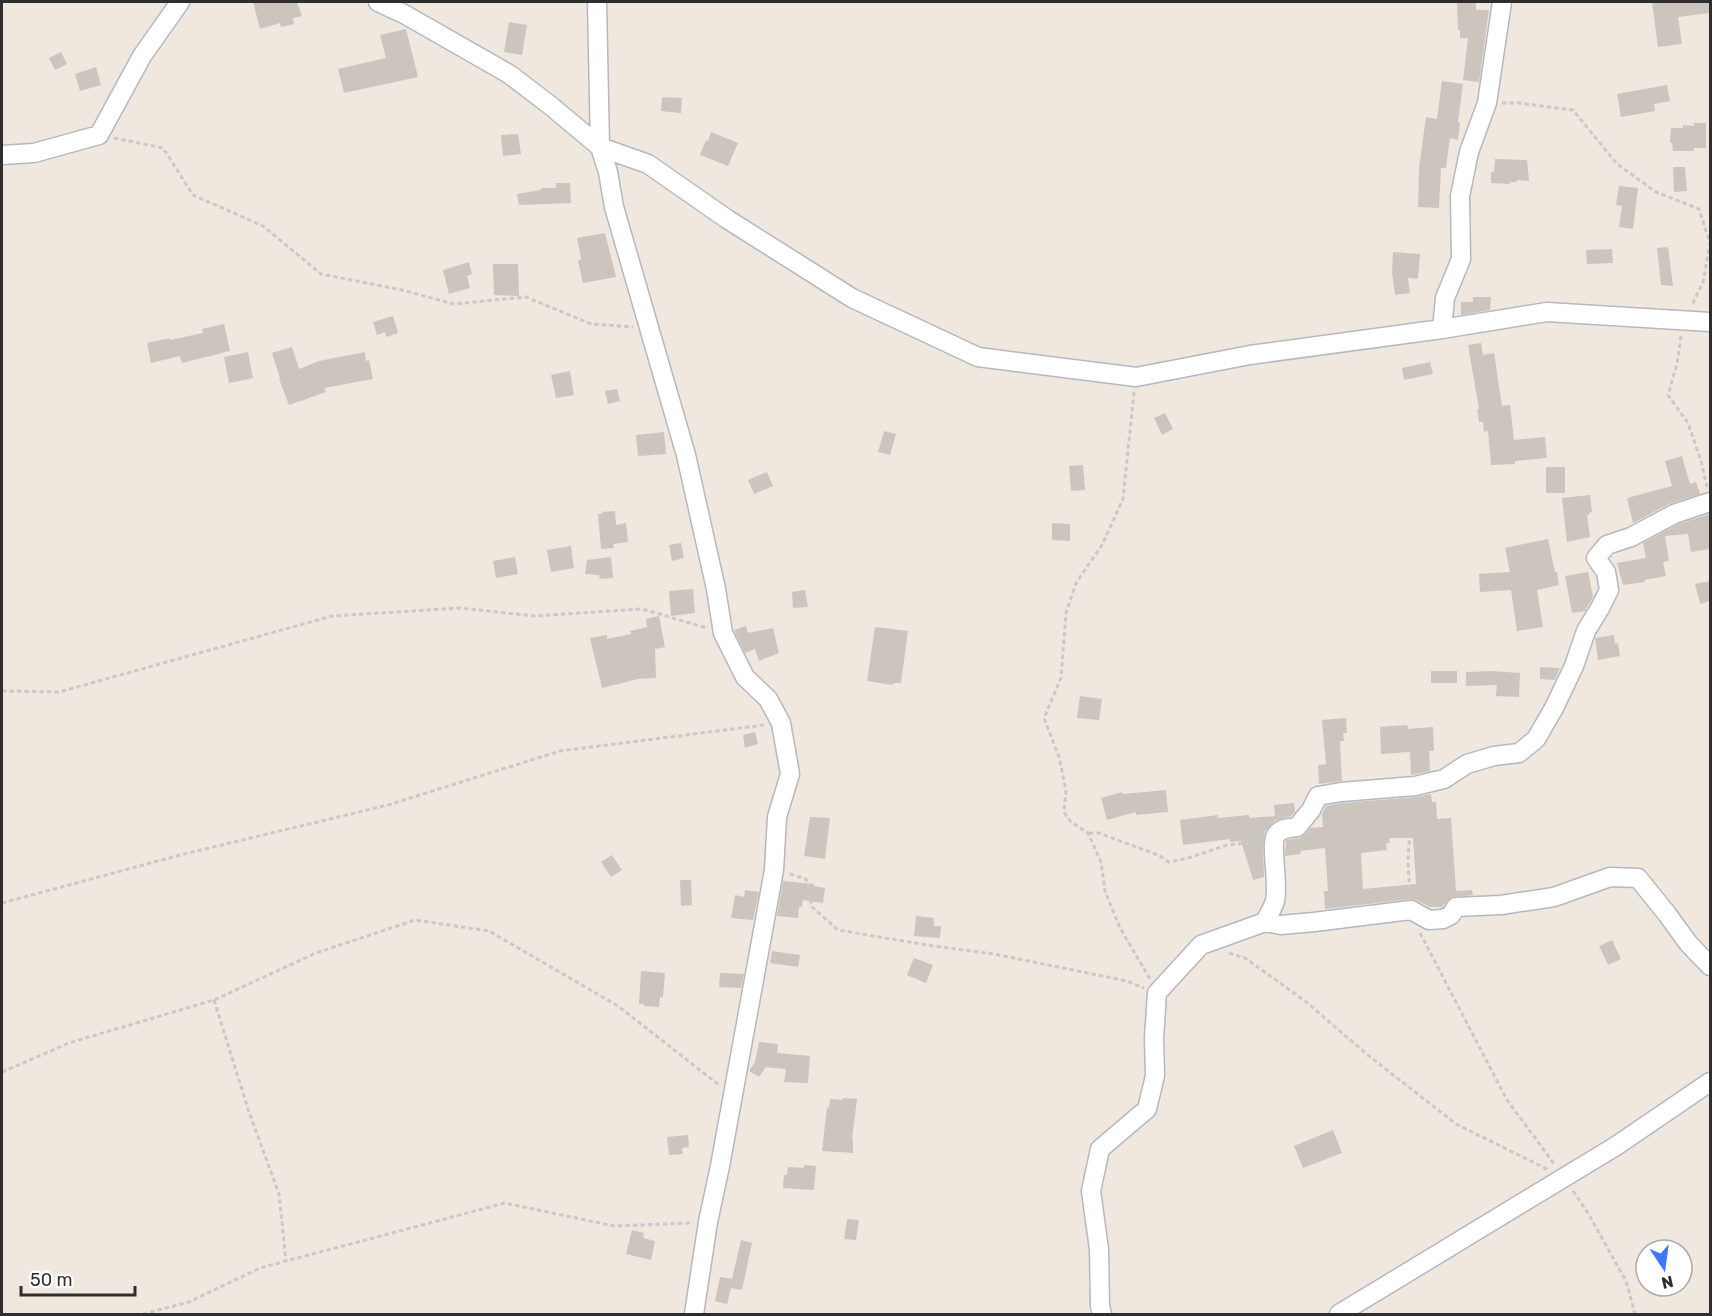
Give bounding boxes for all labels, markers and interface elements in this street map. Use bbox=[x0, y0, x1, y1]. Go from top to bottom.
north arrow bbox=[1634, 1238, 1694, 1298]
scale bar bbox=[21, 1259, 135, 1297]
text: 50 m bbox=[30, 1269, 73, 1291]
text: N bbox=[1660, 1272, 1675, 1293]

